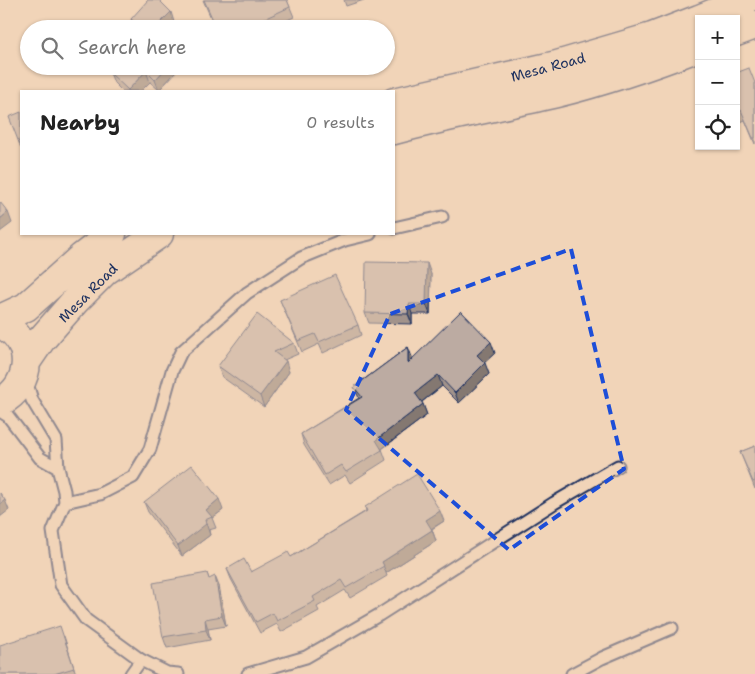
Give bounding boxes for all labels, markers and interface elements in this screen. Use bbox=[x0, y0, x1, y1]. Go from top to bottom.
map controls bbox=[695, 15, 740, 150]
button: + bbox=[695, 15, 740, 60]
search box bbox=[20, 20, 395, 75]
icon: search bbox=[38, 34, 66, 62]
text: Search here bbox=[78, 35, 187, 60]
street label: Mesa Road bbox=[509, 48, 587, 86]
button: − bbox=[695, 60, 740, 105]
button: locate bbox=[695, 105, 740, 150]
text: Nearby bbox=[40, 109, 120, 137]
text: 0 results bbox=[306, 112, 375, 133]
street label: Mesa Road bbox=[55, 260, 121, 326]

